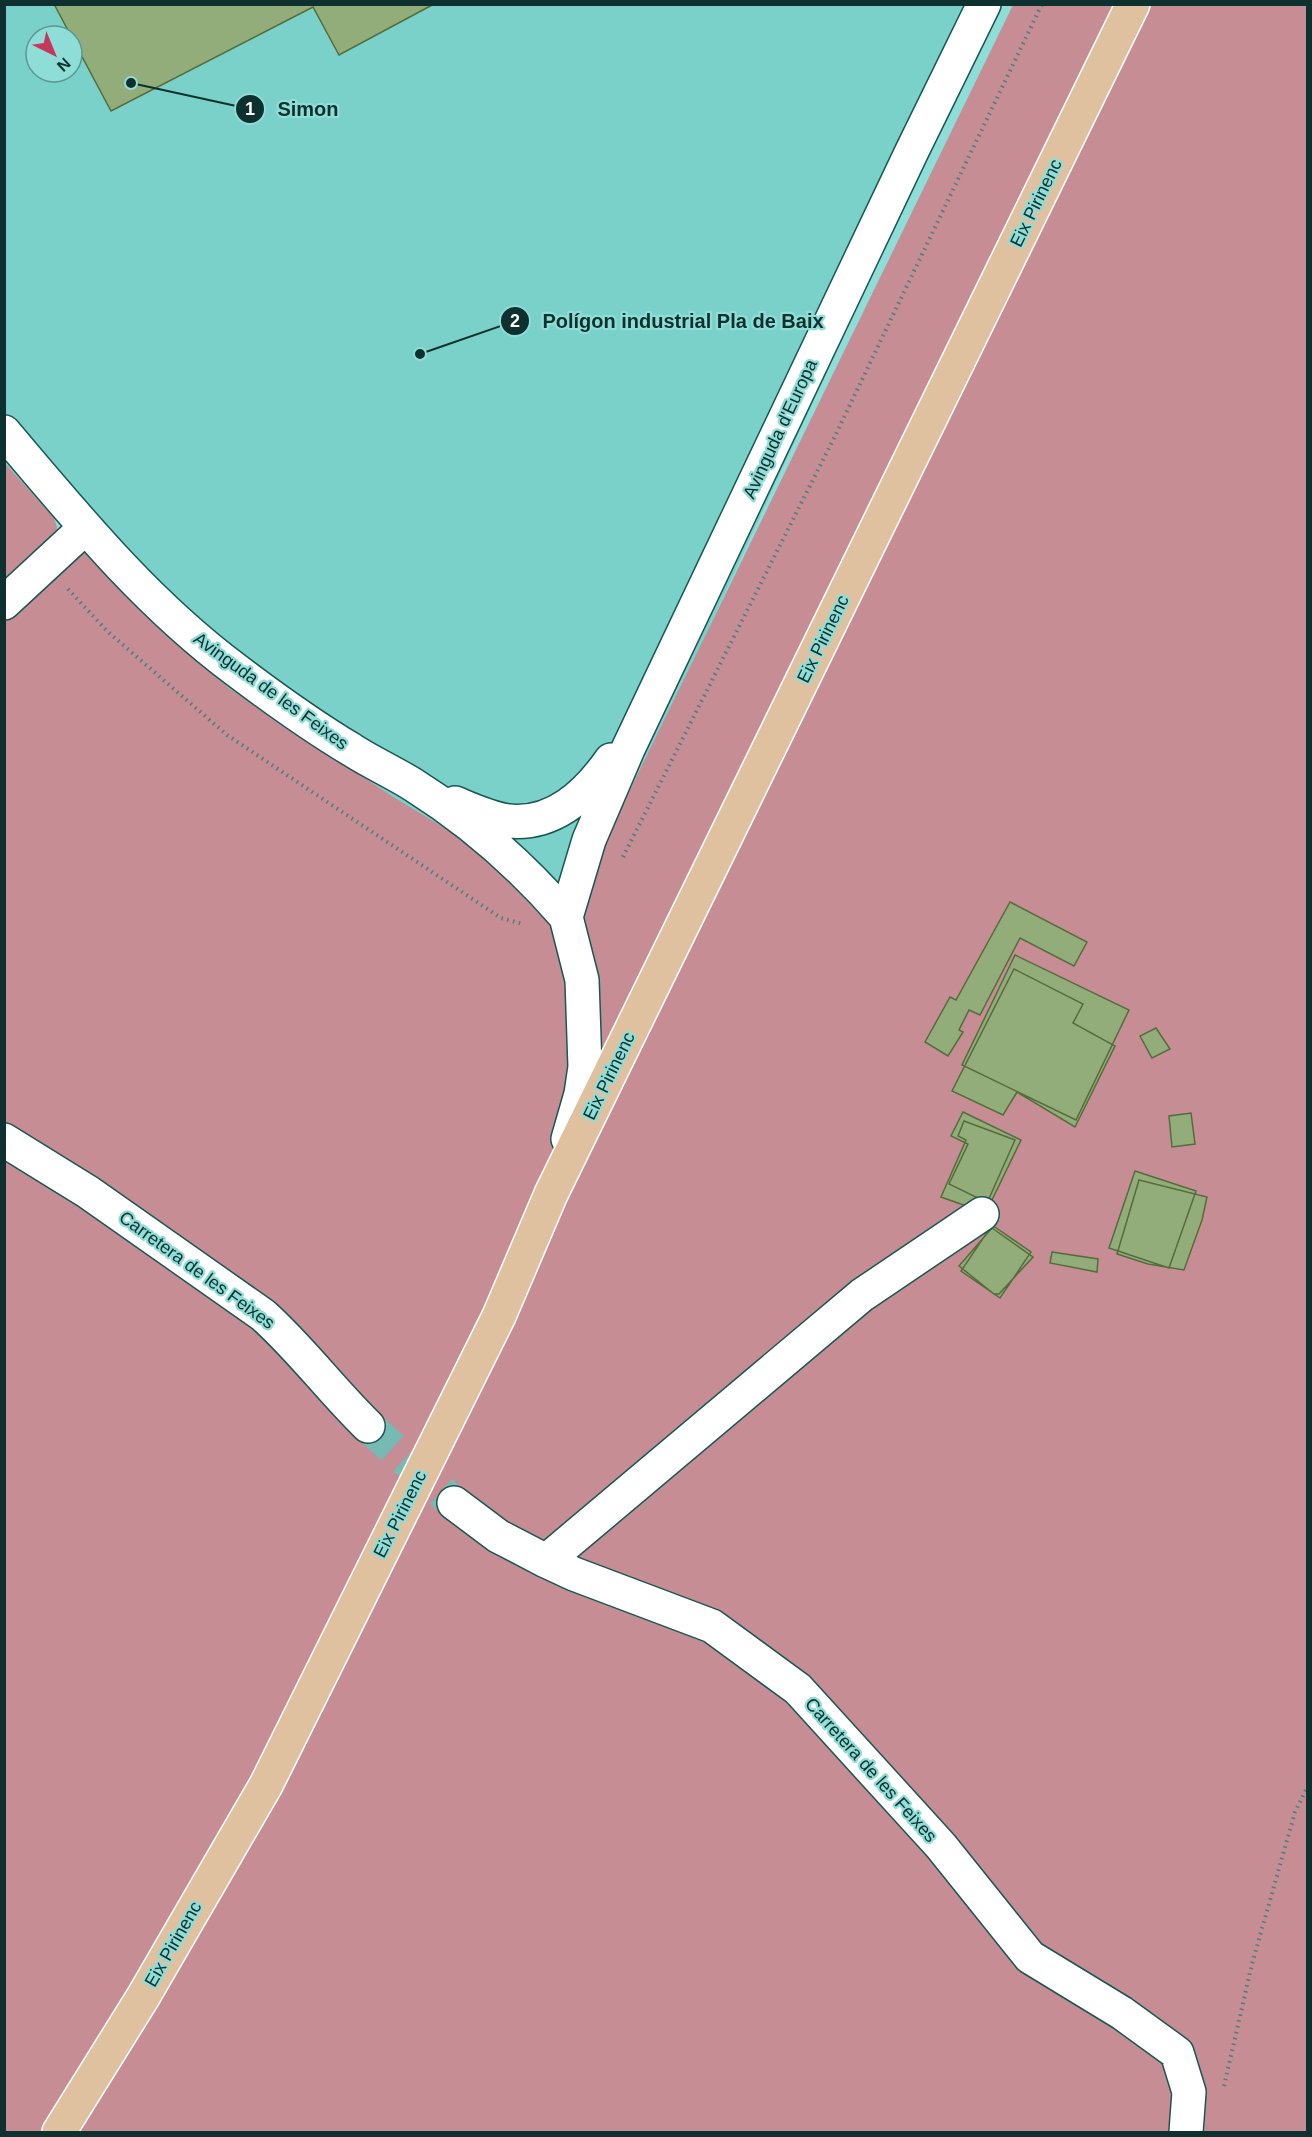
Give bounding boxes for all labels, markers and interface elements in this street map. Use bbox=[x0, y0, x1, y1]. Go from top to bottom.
north arrow bbox=[24, 24, 84, 84]
text: N bbox=[54, 54, 74, 75]
callout: Simon bbox=[235, 90, 350, 128]
text: Simon bbox=[277, 98, 339, 120]
text: 1 bbox=[245, 99, 255, 119]
street label: Eix Pirinenc bbox=[1006, 156, 1066, 250]
callout: Polígon industrial Pla de Baix bbox=[500, 302, 835, 340]
text: Polígon industrial Pla de Baix bbox=[542, 310, 824, 332]
text: 2 bbox=[510, 311, 520, 331]
street label: Avinguda d'Europa bbox=[739, 355, 821, 502]
street label: Eix Pirinenc bbox=[793, 592, 853, 686]
street label: Avinguda de les Feixes bbox=[190, 628, 352, 754]
street label: Eix Pirinenc bbox=[579, 1029, 639, 1123]
street label: Carretera de les Feixes bbox=[115, 1207, 279, 1333]
street label: Eix Pirinenc bbox=[370, 1467, 430, 1561]
street label: Carretera de les Feixes bbox=[801, 1694, 941, 1846]
street label: Eix Pirinenc bbox=[141, 1898, 205, 1990]

